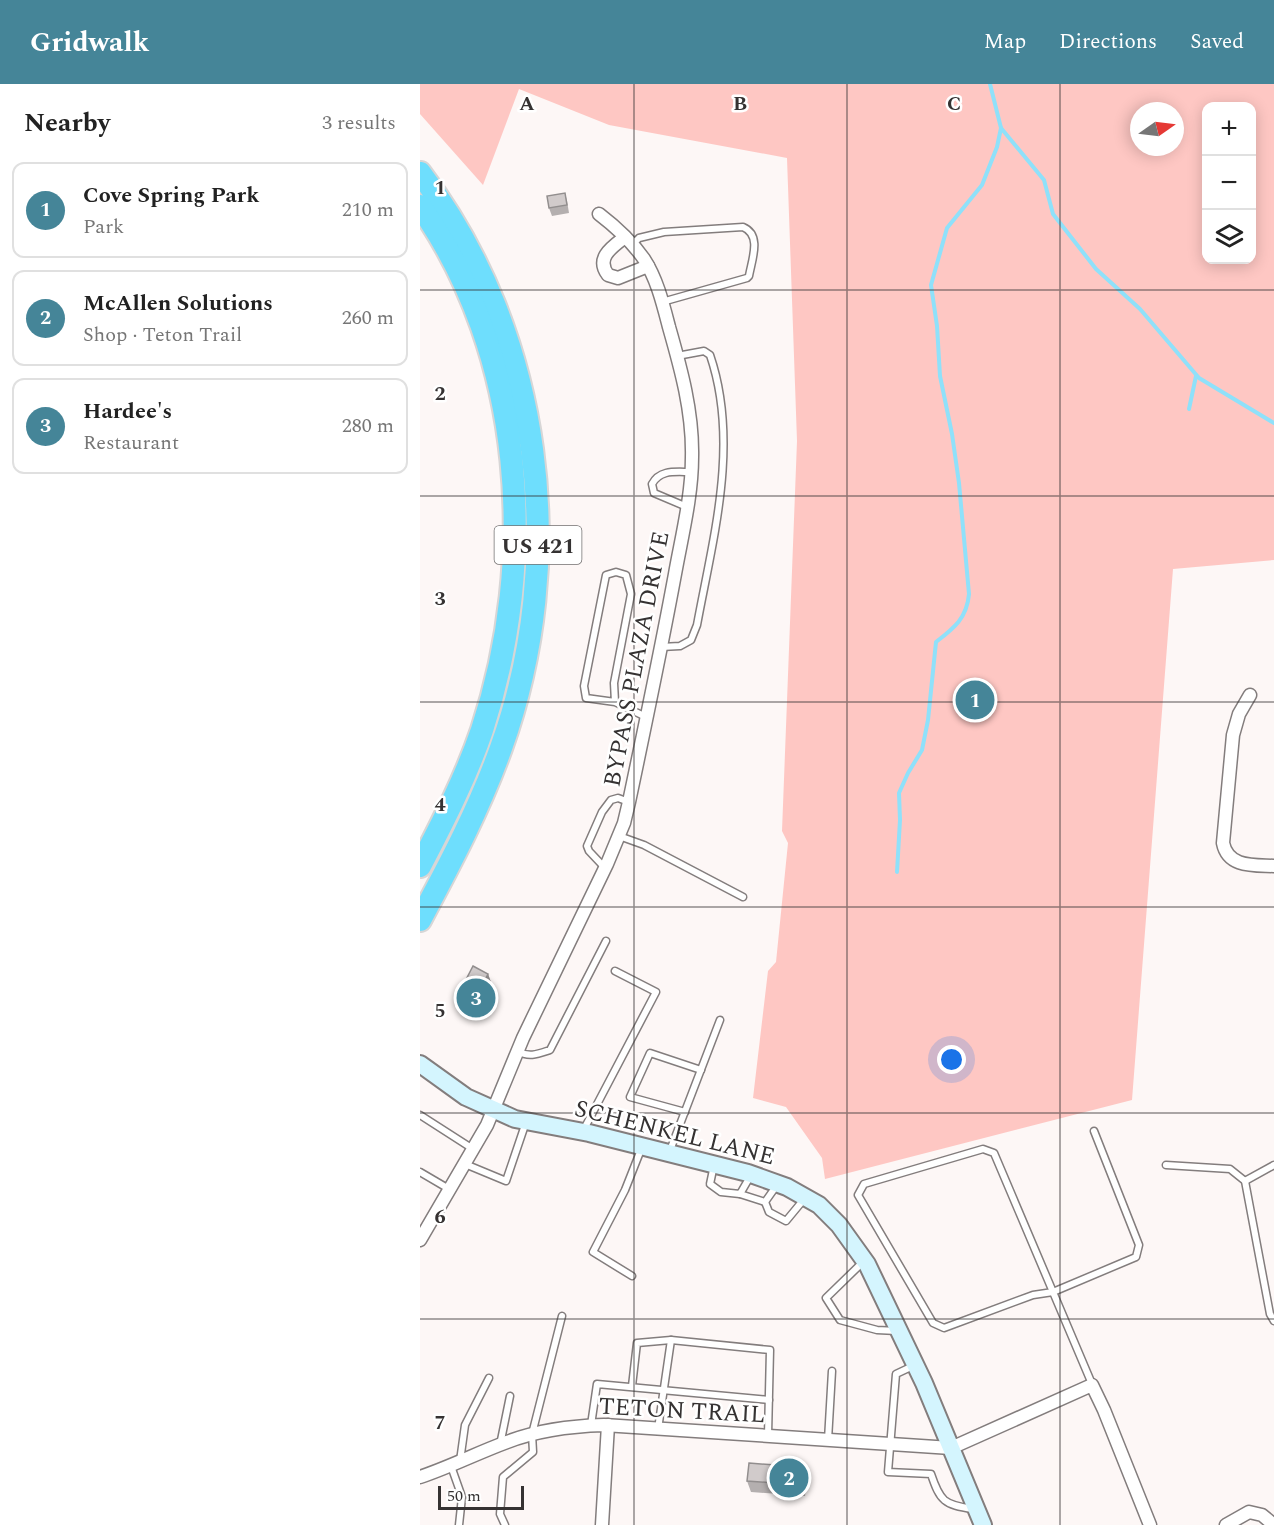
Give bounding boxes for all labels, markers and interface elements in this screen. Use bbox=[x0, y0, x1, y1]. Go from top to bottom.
text: Gridwalk bbox=[30, 21, 149, 64]
text: Map bbox=[984, 26, 1026, 58]
text: Directions bbox=[1059, 26, 1157, 58]
text: Saved bbox=[1190, 26, 1244, 58]
text: A bbox=[519, 89, 535, 119]
text: B bbox=[733, 89, 747, 119]
text: C bbox=[947, 89, 961, 119]
north arrow bbox=[1130, 102, 1184, 156]
map controls bbox=[1202, 102, 1256, 264]
button: + bbox=[1202, 102, 1256, 156]
text: Nearby bbox=[24, 103, 110, 143]
text: 3 results bbox=[322, 108, 396, 138]
button: − bbox=[1202, 156, 1256, 210]
text: 1 bbox=[434, 173, 446, 203]
text: Cove Spring Park bbox=[83, 179, 259, 212]
text: 1 bbox=[40, 195, 51, 225]
text: 210 m bbox=[342, 195, 394, 225]
button: layers bbox=[1202, 210, 1256, 264]
text: Park bbox=[83, 212, 124, 242]
text: McAllen Solutions bbox=[83, 287, 273, 320]
text: 2 bbox=[40, 303, 51, 333]
text: 260 m bbox=[342, 303, 394, 333]
text: Shop · Teton Trail bbox=[83, 320, 242, 350]
text: 2 bbox=[434, 379, 446, 409]
text: Hardee's bbox=[83, 395, 172, 428]
text: 3 bbox=[40, 411, 51, 441]
text: 280 m bbox=[342, 411, 394, 441]
text: Restaurant bbox=[83, 428, 179, 458]
road number: US 421 bbox=[494, 526, 582, 564]
street label: BYPASS PLAZA DRIVE bbox=[595, 528, 679, 790]
text: 3 bbox=[434, 584, 446, 614]
pin: 1 bbox=[956, 678, 994, 722]
text: 4 bbox=[434, 790, 446, 820]
pin: 3 bbox=[456, 976, 496, 1020]
text: 5 bbox=[434, 996, 446, 1026]
your location bbox=[937, 1045, 966, 1074]
street label: SCHENKEL LANE bbox=[571, 1091, 779, 1175]
text: 6 bbox=[434, 1202, 446, 1232]
street label: TETON TRAIL bbox=[598, 1389, 766, 1433]
text: 7 bbox=[434, 1408, 446, 1438]
pin: 2 bbox=[770, 1456, 808, 1500]
scale bar bbox=[438, 1483, 524, 1510]
text: 50 m bbox=[447, 1484, 481, 1508]

